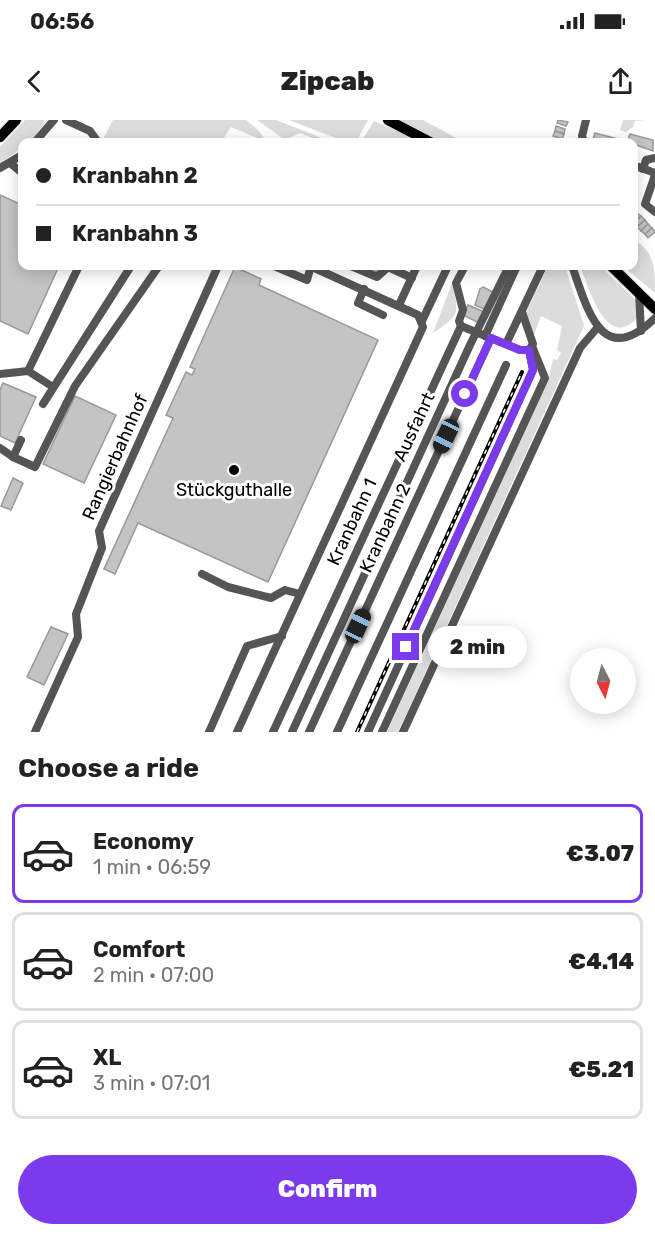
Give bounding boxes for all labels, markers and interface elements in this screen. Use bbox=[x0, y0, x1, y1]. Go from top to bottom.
text: 06:56 bbox=[30, 8, 94, 35]
icon: back bbox=[18, 65, 51, 98]
text: Zipcab bbox=[281, 65, 374, 97]
icon: share bbox=[604, 65, 637, 98]
text: Kranbahn 2 bbox=[72, 162, 198, 189]
text: Kranbahn 3 bbox=[72, 220, 198, 247]
route start bbox=[451, 380, 478, 407]
street label: Ausfahrt bbox=[388, 389, 440, 465]
street label: Rangierbahnhof bbox=[77, 391, 153, 523]
car bbox=[430, 416, 462, 456]
marker: Stückguthalle bbox=[227, 463, 241, 477]
street label: Kranbahn 1 bbox=[322, 475, 382, 569]
place label: Stückguthalle bbox=[176, 479, 292, 501]
street label: Kranbahn 2 bbox=[355, 480, 415, 576]
car bbox=[342, 606, 374, 646]
callout: 2 min bbox=[427, 626, 526, 668]
route end bbox=[392, 633, 419, 660]
text: 2 min bbox=[450, 635, 505, 659]
north arrow bbox=[570, 648, 636, 714]
map controls bbox=[570, 648, 636, 714]
text: Choose a ride bbox=[18, 752, 199, 784]
icon: car bbox=[21, 827, 75, 881]
text: Economy bbox=[93, 828, 194, 855]
text: €3.07 bbox=[566, 840, 634, 867]
text: 1 min · 06:59 bbox=[93, 855, 211, 879]
icon: car bbox=[21, 935, 75, 989]
text: Comfort bbox=[93, 936, 185, 963]
text: €4.14 bbox=[568, 948, 634, 975]
text: 2 min · 07:00 bbox=[93, 963, 214, 987]
icon: car bbox=[21, 1043, 75, 1097]
text: XL bbox=[93, 1044, 121, 1071]
text: €5.21 bbox=[569, 1056, 634, 1083]
text: 3 min · 07:01 bbox=[93, 1071, 210, 1095]
button: Confirm bbox=[18, 1155, 637, 1224]

